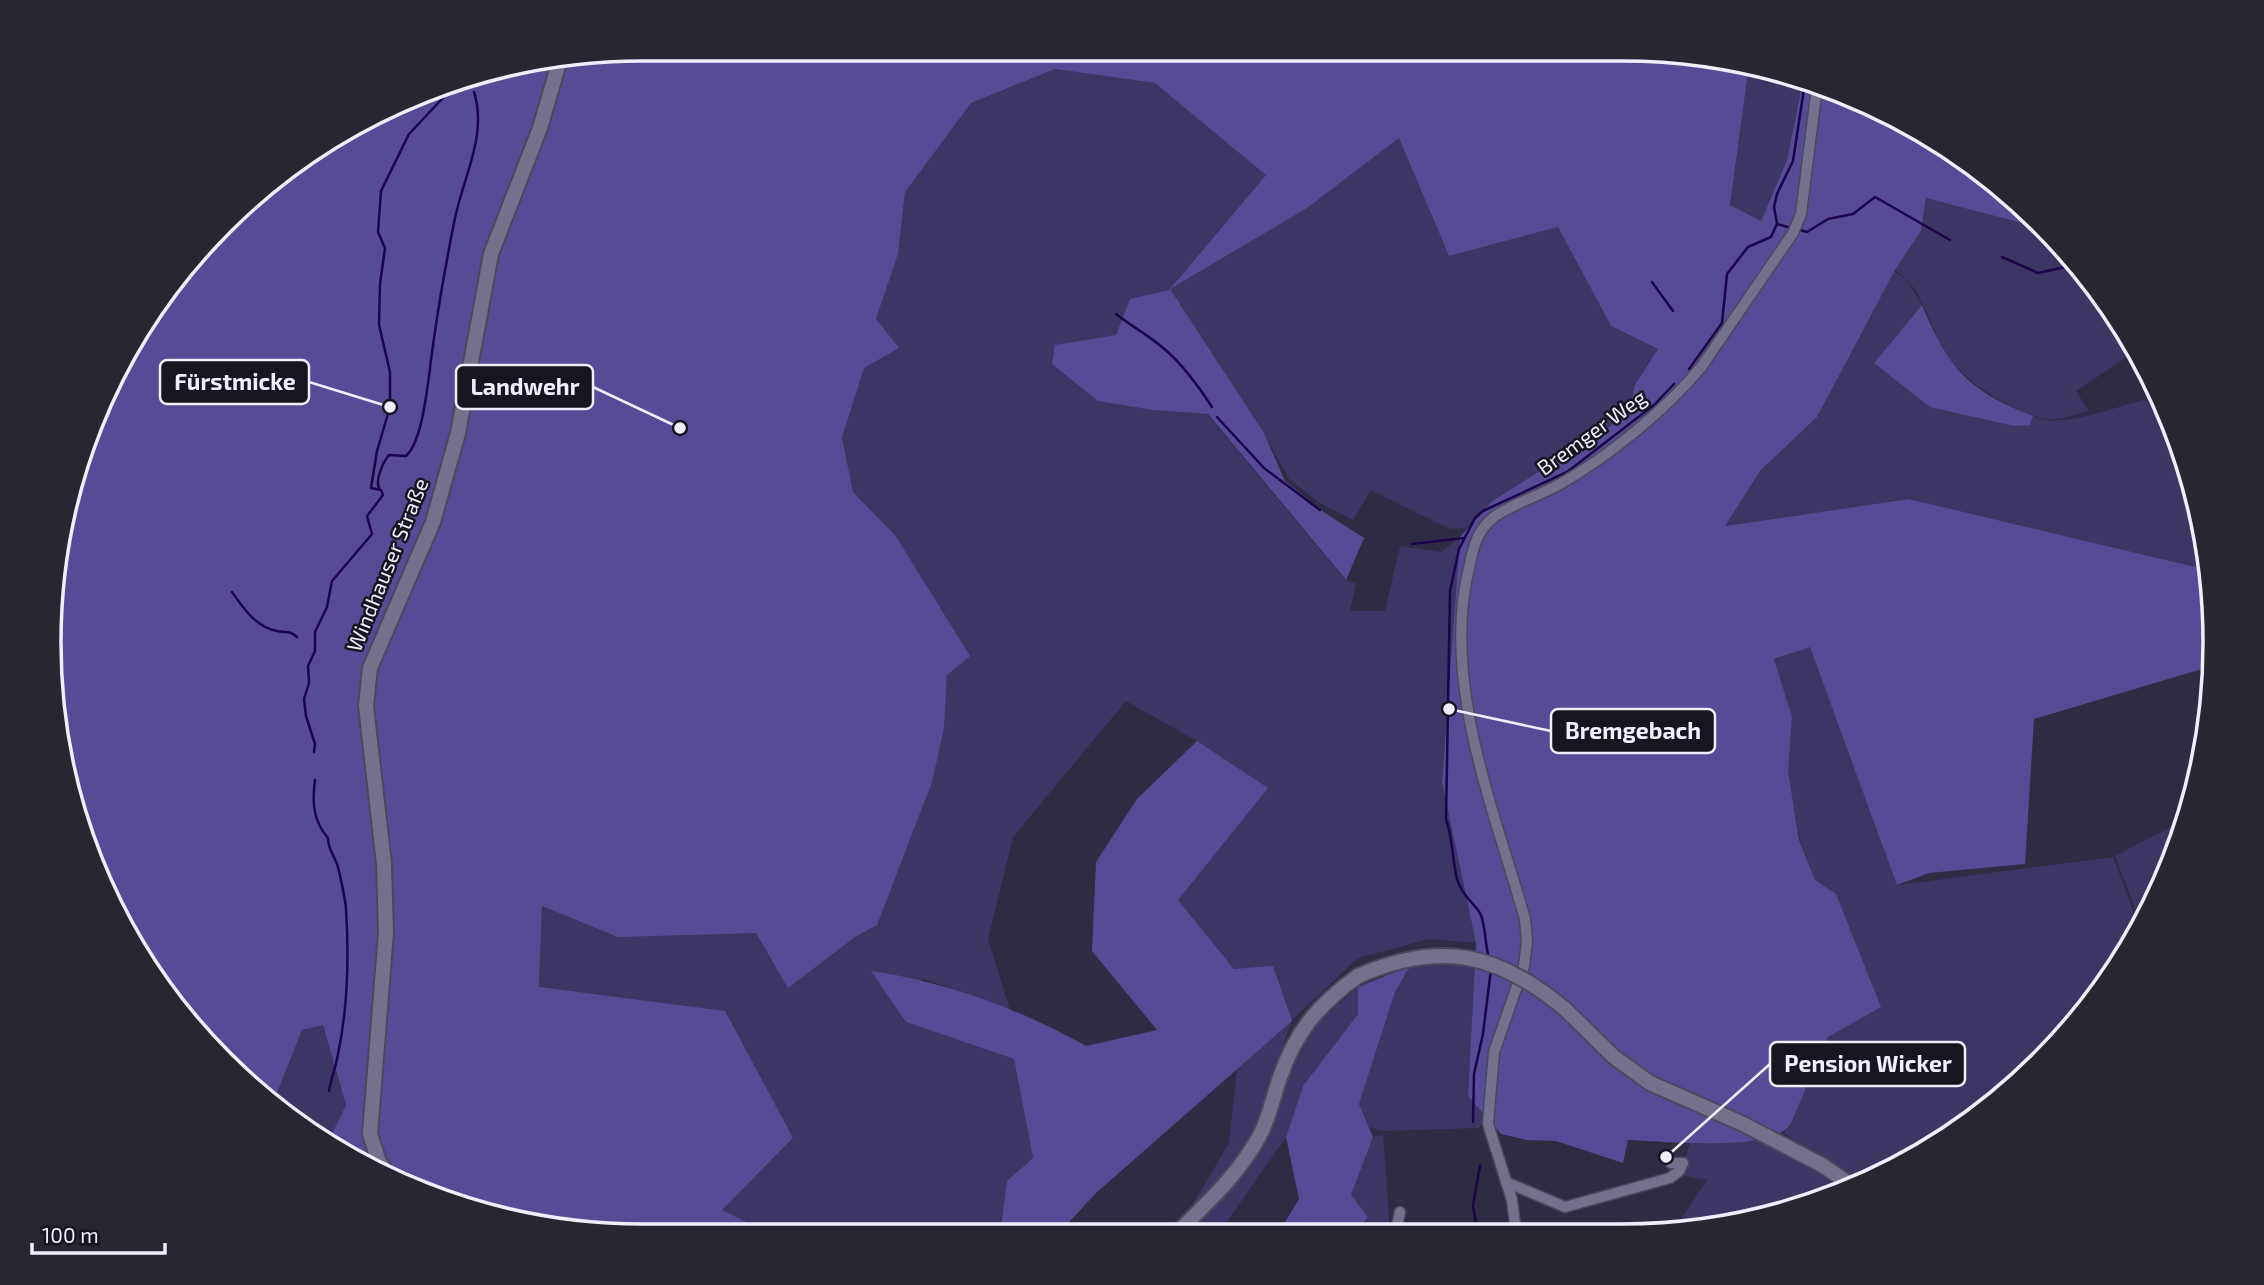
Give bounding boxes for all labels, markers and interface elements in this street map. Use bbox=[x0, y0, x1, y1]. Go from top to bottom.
callout: Fürstmicke bbox=[160, 360, 309, 404]
callout: Landwehr bbox=[456, 365, 593, 409]
text: Fürstmicke bbox=[174, 367, 296, 395]
text: Landwehr bbox=[470, 372, 580, 400]
street label: Bremger Weg bbox=[1532, 384, 1651, 480]
street label: Windhauser Straße bbox=[340, 474, 433, 655]
callout: Bremgebach bbox=[1551, 709, 1715, 753]
text: Bremgebach bbox=[1565, 716, 1701, 744]
callout: Pension Wicker bbox=[1770, 1042, 1965, 1086]
text: Pension Wicker bbox=[1784, 1049, 1952, 1077]
scale bar bbox=[32, 1212, 164, 1256]
text: 100 m bbox=[42, 1222, 99, 1247]

